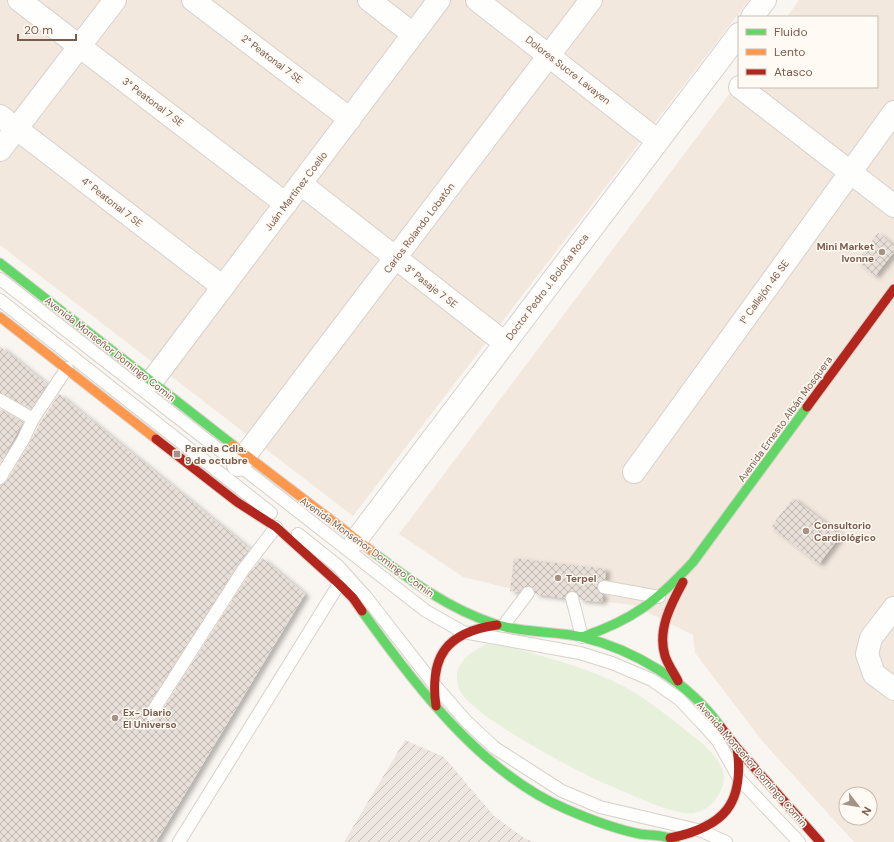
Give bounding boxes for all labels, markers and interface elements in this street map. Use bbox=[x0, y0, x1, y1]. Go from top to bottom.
scale bar bbox=[18, 16, 76, 42]
legend bbox=[738, 16, 878, 88]
text: 20 m bbox=[24, 22, 53, 38]
text: Fluido bbox=[774, 24, 808, 40]
street label: 2° Peatonal 7 SE bbox=[239, 32, 306, 87]
street label: Dolores Sucre Lavayen bbox=[523, 33, 613, 107]
text: Lento bbox=[774, 44, 805, 60]
text: Atasco bbox=[774, 64, 813, 80]
street label: 3° Peatonal 7 SE bbox=[120, 75, 187, 130]
street label: Juán Martínez Coello bbox=[262, 149, 330, 233]
street label: 4° Peatonal 7 SE bbox=[79, 174, 145, 230]
street label: Carlos Rolando Lobatón bbox=[381, 180, 457, 276]
street label: Doctor Pedro J. Boloña Roca bbox=[503, 231, 591, 343]
place label: Mini Market Ivonne bbox=[817, 240, 874, 265]
marker: Mini Market Ivonne bbox=[877, 247, 887, 257]
street label: 1º Callejón 46 SE bbox=[736, 257, 792, 327]
street label: 3° Pasaje 7 SE bbox=[402, 261, 460, 311]
street label: Avenida Monseñor Domingo Comin bbox=[42, 294, 178, 404]
street label: Avenida Ernesto Albán Mosquera bbox=[735, 354, 835, 484]
place label: Parada Cdla. 9 de octubre bbox=[185, 442, 248, 467]
marker: Parada Cdla. 9 de octubre bbox=[172, 449, 182, 459]
street label: Avenida Monseñor Domingo Comin bbox=[298, 494, 437, 600]
place label: Consultorio Cardiológico bbox=[814, 519, 876, 544]
marker: Consultorio Cardiológico bbox=[801, 526, 811, 536]
place label: Terpel bbox=[566, 572, 597, 585]
marker: Terpel bbox=[553, 573, 563, 583]
street label: Avenida Monseñor Domingo Comin bbox=[694, 699, 810, 830]
place label: Ex- Diario El Universo bbox=[123, 706, 177, 731]
marker: Ex- Diario El Universo bbox=[110, 713, 120, 723]
north arrow bbox=[838, 786, 878, 826]
text: N bbox=[859, 804, 875, 818]

